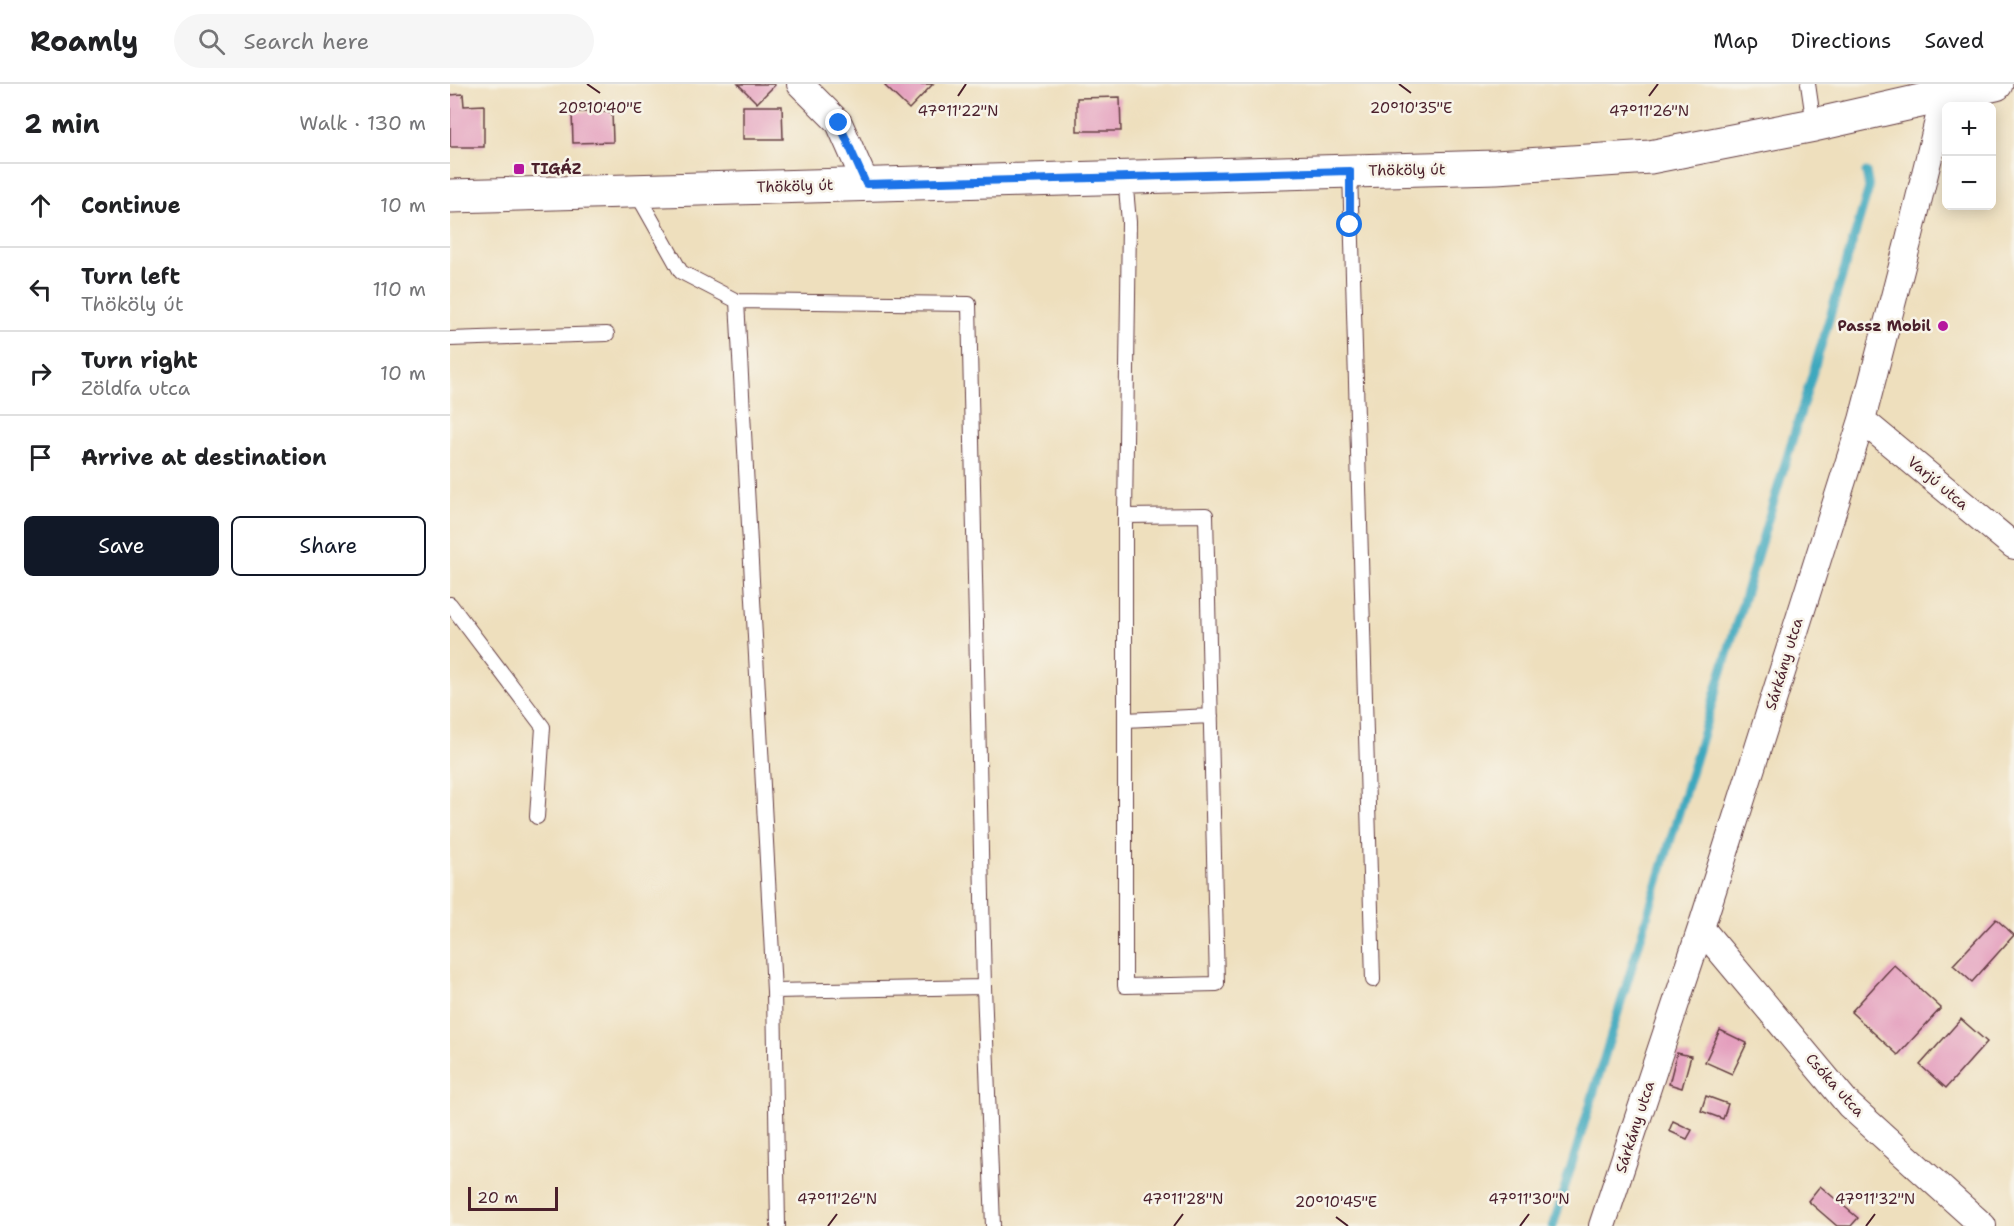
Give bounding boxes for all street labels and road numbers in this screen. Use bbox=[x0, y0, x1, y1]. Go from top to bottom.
street label: Thököly út bbox=[1368, 159, 1446, 181]
street label: Thököly út bbox=[756, 175, 834, 197]
street label: Varjú utca bbox=[1903, 452, 1973, 515]
street label: Sárkány utca bbox=[1760, 615, 1808, 713]
street label: Csóka utca bbox=[1801, 1049, 1869, 1121]
street label: Sárkány utca bbox=[1611, 1078, 1659, 1175]

